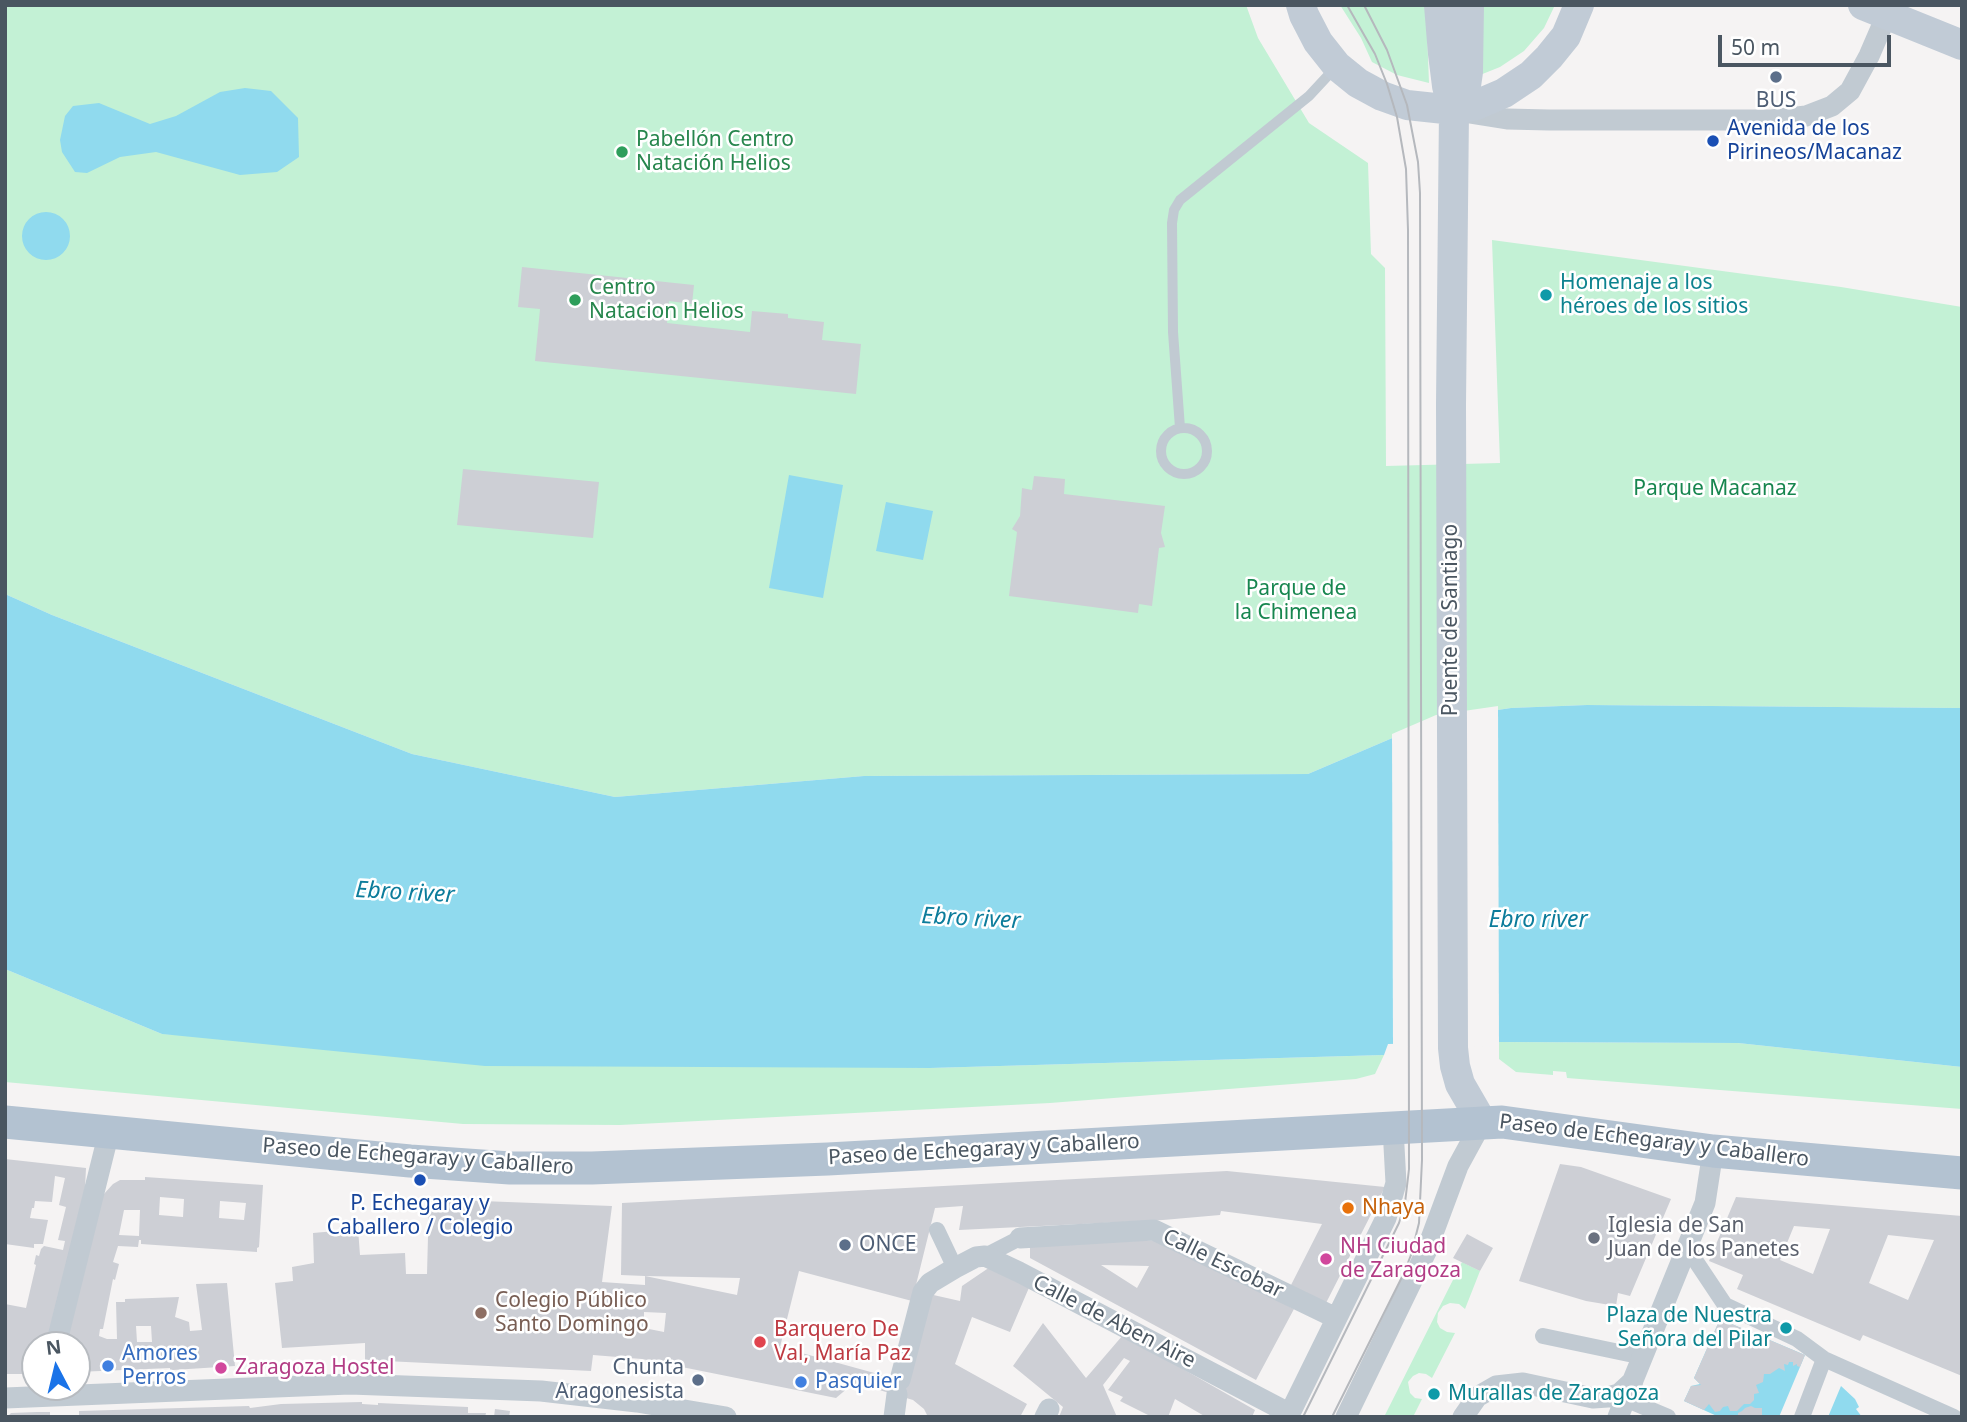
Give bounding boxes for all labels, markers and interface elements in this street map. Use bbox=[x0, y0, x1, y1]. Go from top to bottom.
scale bar bbox=[1722, 21, 1895, 65]
text: 50 m bbox=[1731, 33, 1780, 61]
marker: BUS bbox=[1768, 69, 1784, 85]
place label: BUS bbox=[1756, 88, 1796, 114]
place label: Avenida de los Pirineos/Macanaz bbox=[1727, 116, 1902, 166]
place label: Pabellón Centro Natación Helios bbox=[636, 127, 794, 177]
marker: Avenida de los Pirineos/Macanaz bbox=[1705, 133, 1721, 149]
marker: Pabellón Centro Natación Helios bbox=[614, 144, 630, 160]
place label: Homenaje a los héroes de los sitios bbox=[1560, 270, 1748, 320]
place label: Centro Natacion Helios bbox=[589, 275, 744, 325]
marker: Homenaje a los héroes de los sitios bbox=[1538, 287, 1554, 303]
marker: Centro Natacion Helios bbox=[567, 292, 583, 308]
park label: Parque Macanaz bbox=[1633, 476, 1797, 502]
street label: Puente de Santiago bbox=[1438, 524, 1464, 716]
park label: Parque de la Chimenea bbox=[1235, 576, 1357, 626]
water label: Ebro river bbox=[355, 877, 455, 909]
water label: Ebro river bbox=[921, 903, 1021, 935]
water label: Ebro river bbox=[1488, 906, 1588, 934]
street label: Paseo de Echegaray y Caballero bbox=[1498, 1109, 1810, 1173]
street label: Paseo de Echegaray y Caballero bbox=[828, 1129, 1140, 1171]
street label: Paseo de Echegaray y Caballero bbox=[262, 1134, 574, 1180]
marker: P. Echegaray y Caballero / Colegio bbox=[412, 1172, 428, 1188]
place label: P. Echegaray y Caballero / Colegio bbox=[327, 1191, 513, 1241]
place label: Nhaya bbox=[1362, 1195, 1425, 1221]
marker: Nhaya bbox=[1340, 1200, 1356, 1216]
place label: Iglesia de San Juan de los Panetes bbox=[1608, 1213, 1800, 1263]
street label: Calle Escobar bbox=[1159, 1224, 1287, 1304]
marker: Iglesia de San Juan de los Panetes bbox=[1586, 1230, 1602, 1246]
place label: ONCE bbox=[859, 1232, 916, 1258]
place label: NH Ciudad de Zaragoza bbox=[1340, 1234, 1461, 1284]
marker: ONCE bbox=[837, 1237, 853, 1253]
marker: NH Ciudad de Zaragoza bbox=[1318, 1251, 1334, 1267]
street label: Calle de Aben Aire bbox=[1029, 1270, 1199, 1374]
place label: Colegio Público Santo Domingo bbox=[495, 1288, 649, 1338]
place label: Plaza de Nuestra Señora del Pilar bbox=[1606, 1303, 1772, 1353]
marker: Colegio Público Santo Domingo bbox=[473, 1305, 489, 1321]
place label: Barquero De Val, María Paz bbox=[774, 1317, 911, 1367]
marker: Plaza de Nuestra Señora del Pilar bbox=[1778, 1320, 1794, 1336]
north arrow bbox=[21, 1331, 91, 1401]
text: N bbox=[44, 1333, 63, 1361]
marker: Barquero De Val, María Paz bbox=[752, 1334, 768, 1350]
place label: Amores Perros bbox=[122, 1341, 198, 1391]
place label: Zaragoza Hostel bbox=[235, 1355, 395, 1381]
place label: Chunta Aragonesista bbox=[555, 1355, 684, 1405]
marker: Amores Perros bbox=[100, 1358, 116, 1374]
marker: Zaragoza Hostel bbox=[213, 1360, 229, 1376]
place label: Pasquier bbox=[815, 1369, 901, 1395]
marker: Chunta Aragonesista bbox=[690, 1372, 706, 1388]
marker: Pasquier bbox=[793, 1374, 809, 1390]
place label: Murallas de Zaragoza bbox=[1448, 1381, 1659, 1407]
marker: Murallas de Zaragoza bbox=[1426, 1386, 1442, 1402]

